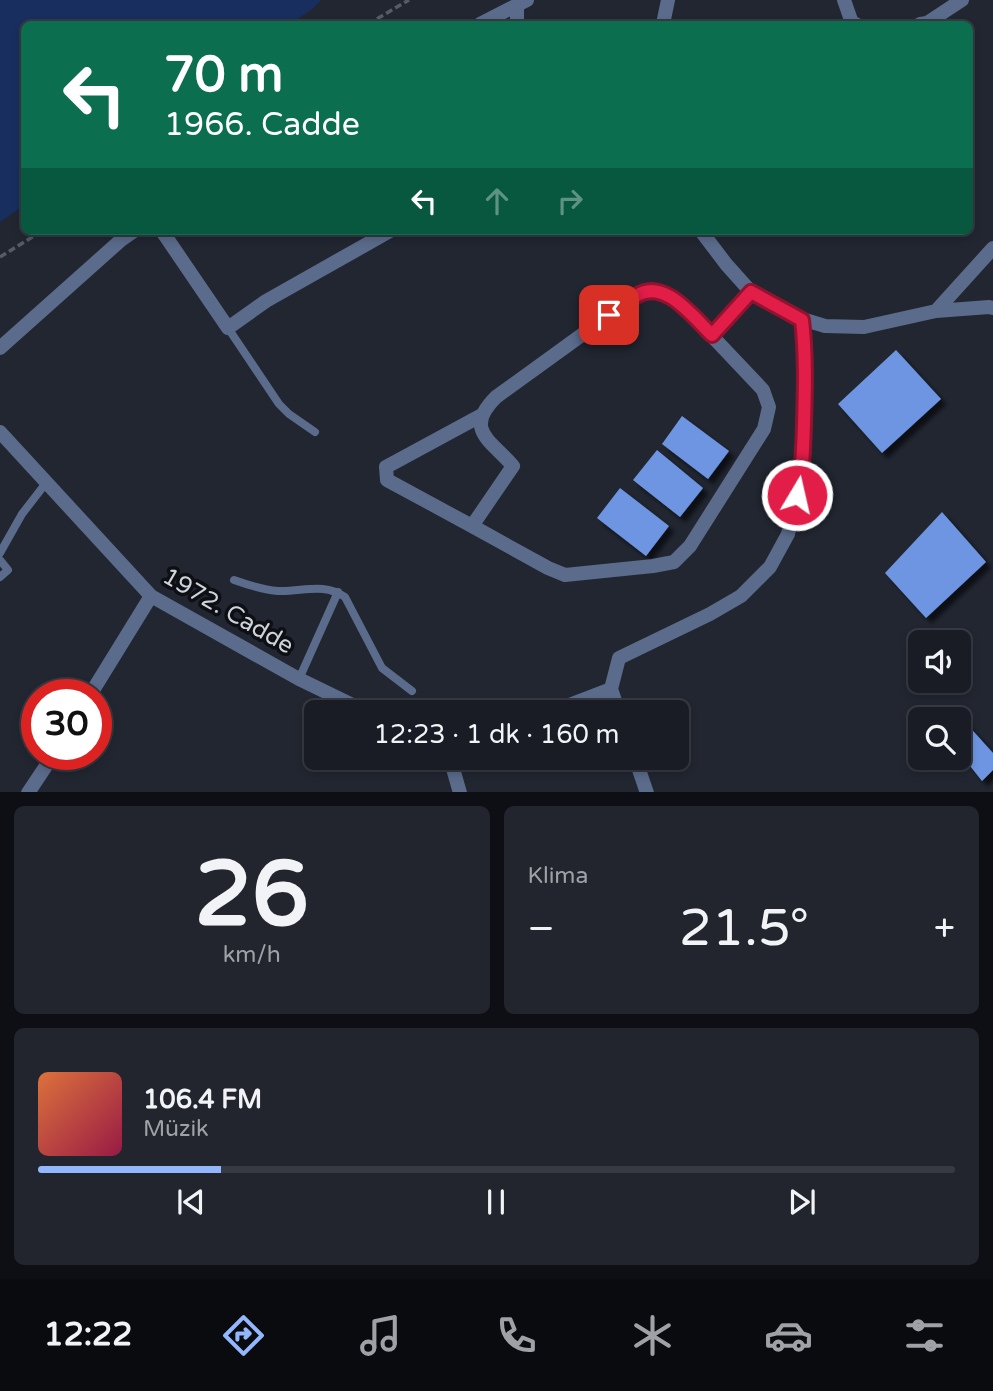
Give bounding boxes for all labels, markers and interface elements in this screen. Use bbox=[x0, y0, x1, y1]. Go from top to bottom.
text: 70 m bbox=[164, 46, 283, 105]
icon: left bbox=[49, 49, 140, 140]
text: 1966. Cadde bbox=[164, 106, 360, 144]
icon: left bbox=[405, 182, 443, 220]
icon: ahead bbox=[478, 182, 516, 220]
icon: right bbox=[551, 182, 589, 220]
pin bbox=[579, 285, 639, 345]
icon: arrive bbox=[590, 296, 628, 334]
position arrow bbox=[760, 458, 834, 532]
street label: 1972. Cadde bbox=[157, 562, 299, 660]
map controls bbox=[908, 630, 971, 770]
button: sound bbox=[908, 630, 971, 693]
speed limit sign: 30 bbox=[21, 679, 112, 770]
button: search bbox=[908, 707, 971, 770]
text: 12:23 · 1 dk · 160 m bbox=[374, 719, 619, 750]
text: 26 bbox=[195, 840, 309, 950]
text: Klima bbox=[528, 862, 588, 890]
text: 21.5° bbox=[679, 897, 809, 960]
text: − bbox=[528, 906, 555, 952]
text: + bbox=[934, 906, 955, 952]
text: km/h bbox=[223, 941, 281, 969]
text: 106.4 FM bbox=[143, 1084, 262, 1115]
text: Müzik bbox=[143, 1115, 209, 1143]
icon: previous bbox=[172, 1183, 210, 1221]
icon: pause bbox=[477, 1183, 515, 1221]
icon: next bbox=[783, 1183, 821, 1221]
icon: directions bbox=[219, 1311, 268, 1360]
icon: music bbox=[356, 1311, 405, 1360]
icon: phone bbox=[492, 1311, 541, 1360]
icon: climate bbox=[628, 1311, 677, 1360]
icon: car bbox=[764, 1311, 813, 1360]
icon: filters bbox=[900, 1311, 949, 1360]
text: 12:22 bbox=[44, 1316, 132, 1354]

